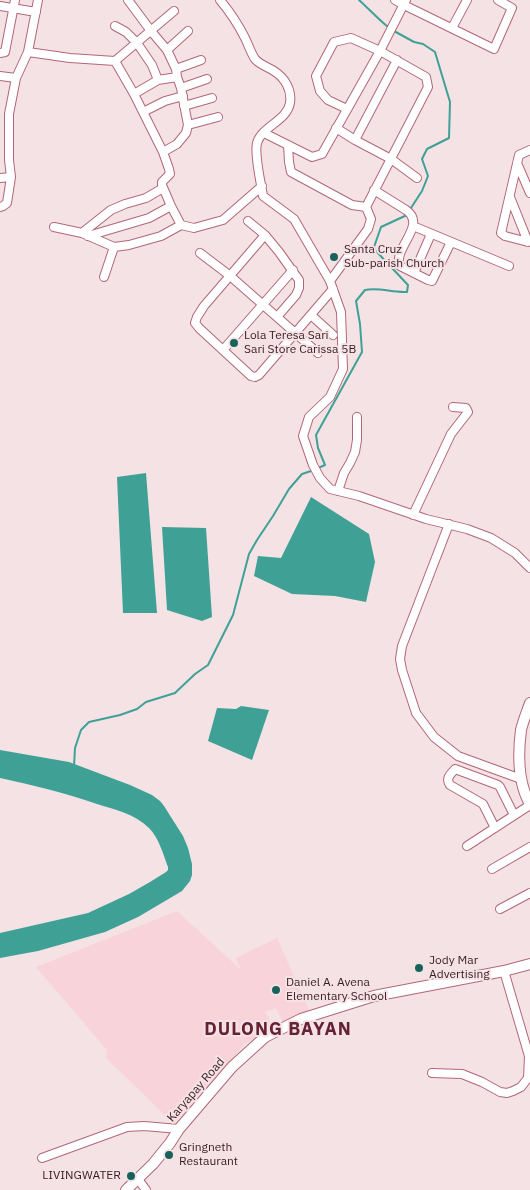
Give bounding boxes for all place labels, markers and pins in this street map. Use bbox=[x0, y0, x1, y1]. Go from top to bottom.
place label: Santa Cruz Sub-parish Church bbox=[344, 243, 444, 271]
marker: Santa Cruz Sub-parish Church bbox=[328, 251, 340, 263]
place label: Lola Teresa Sari Sari Store Carissa 5B bbox=[244, 329, 356, 357]
marker: Lola Teresa Sari Sari Store Carissa 5B bbox=[228, 337, 240, 349]
place label: Jody Mar Advertising bbox=[429, 954, 490, 982]
marker: Jody Mar Advertising bbox=[413, 962, 425, 974]
place label: Daniel A. Avena Elementary School bbox=[286, 976, 387, 1004]
marker: Daniel A. Avena Elementary School bbox=[270, 984, 282, 996]
place label: Gringneth Restaurant bbox=[179, 1141, 238, 1169]
marker: Gringneth Restaurant bbox=[163, 1149, 175, 1161]
place label: LIVINGWATER bbox=[42, 1169, 121, 1183]
marker: LIVINGWATER bbox=[125, 1170, 137, 1182]

